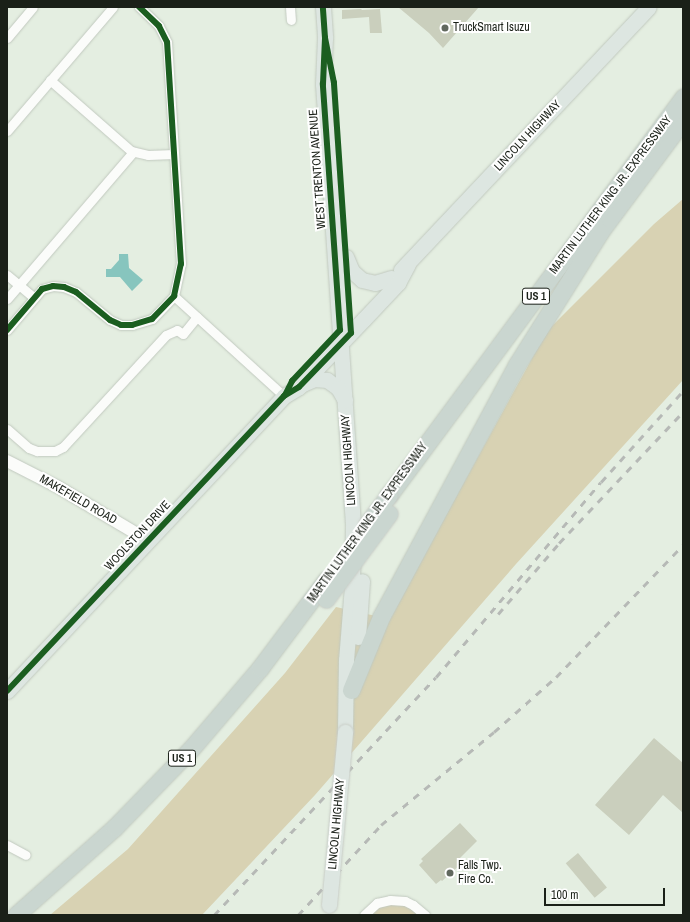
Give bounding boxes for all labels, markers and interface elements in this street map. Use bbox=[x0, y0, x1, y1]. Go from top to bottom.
place label: TruckSmart Isuzu bbox=[453, 21, 530, 35]
marker: TruckSmart Isuzu bbox=[440, 23, 450, 33]
street label: LINCOLN HIGHWAY bbox=[492, 98, 564, 174]
street label: WEST TRENTON AVENUE bbox=[307, 108, 329, 230]
street label: MARTIN LUTHER KING JR. EXPRESSWAY bbox=[547, 113, 675, 277]
road number: US 1 bbox=[521, 287, 551, 305]
street label: LINCOLN HIGHWAY bbox=[339, 414, 359, 506]
street label: MARTIN LUTHER KING JR. EXPRESSWAY bbox=[305, 440, 431, 606]
street label: MAKEFIELD ROAD bbox=[37, 472, 119, 528]
street label: WOOLSTON DRIVE bbox=[102, 498, 174, 574]
road number: US 1 bbox=[167, 749, 197, 767]
street label: LINCOLN HIGHWAY bbox=[326, 778, 348, 870]
place label: Falls Twp. Fire Co. bbox=[458, 859, 502, 887]
marker: Falls Twp. Fire Co. bbox=[445, 868, 455, 878]
scale bar bbox=[546, 880, 667, 906]
text: 100 m bbox=[551, 887, 578, 903]

